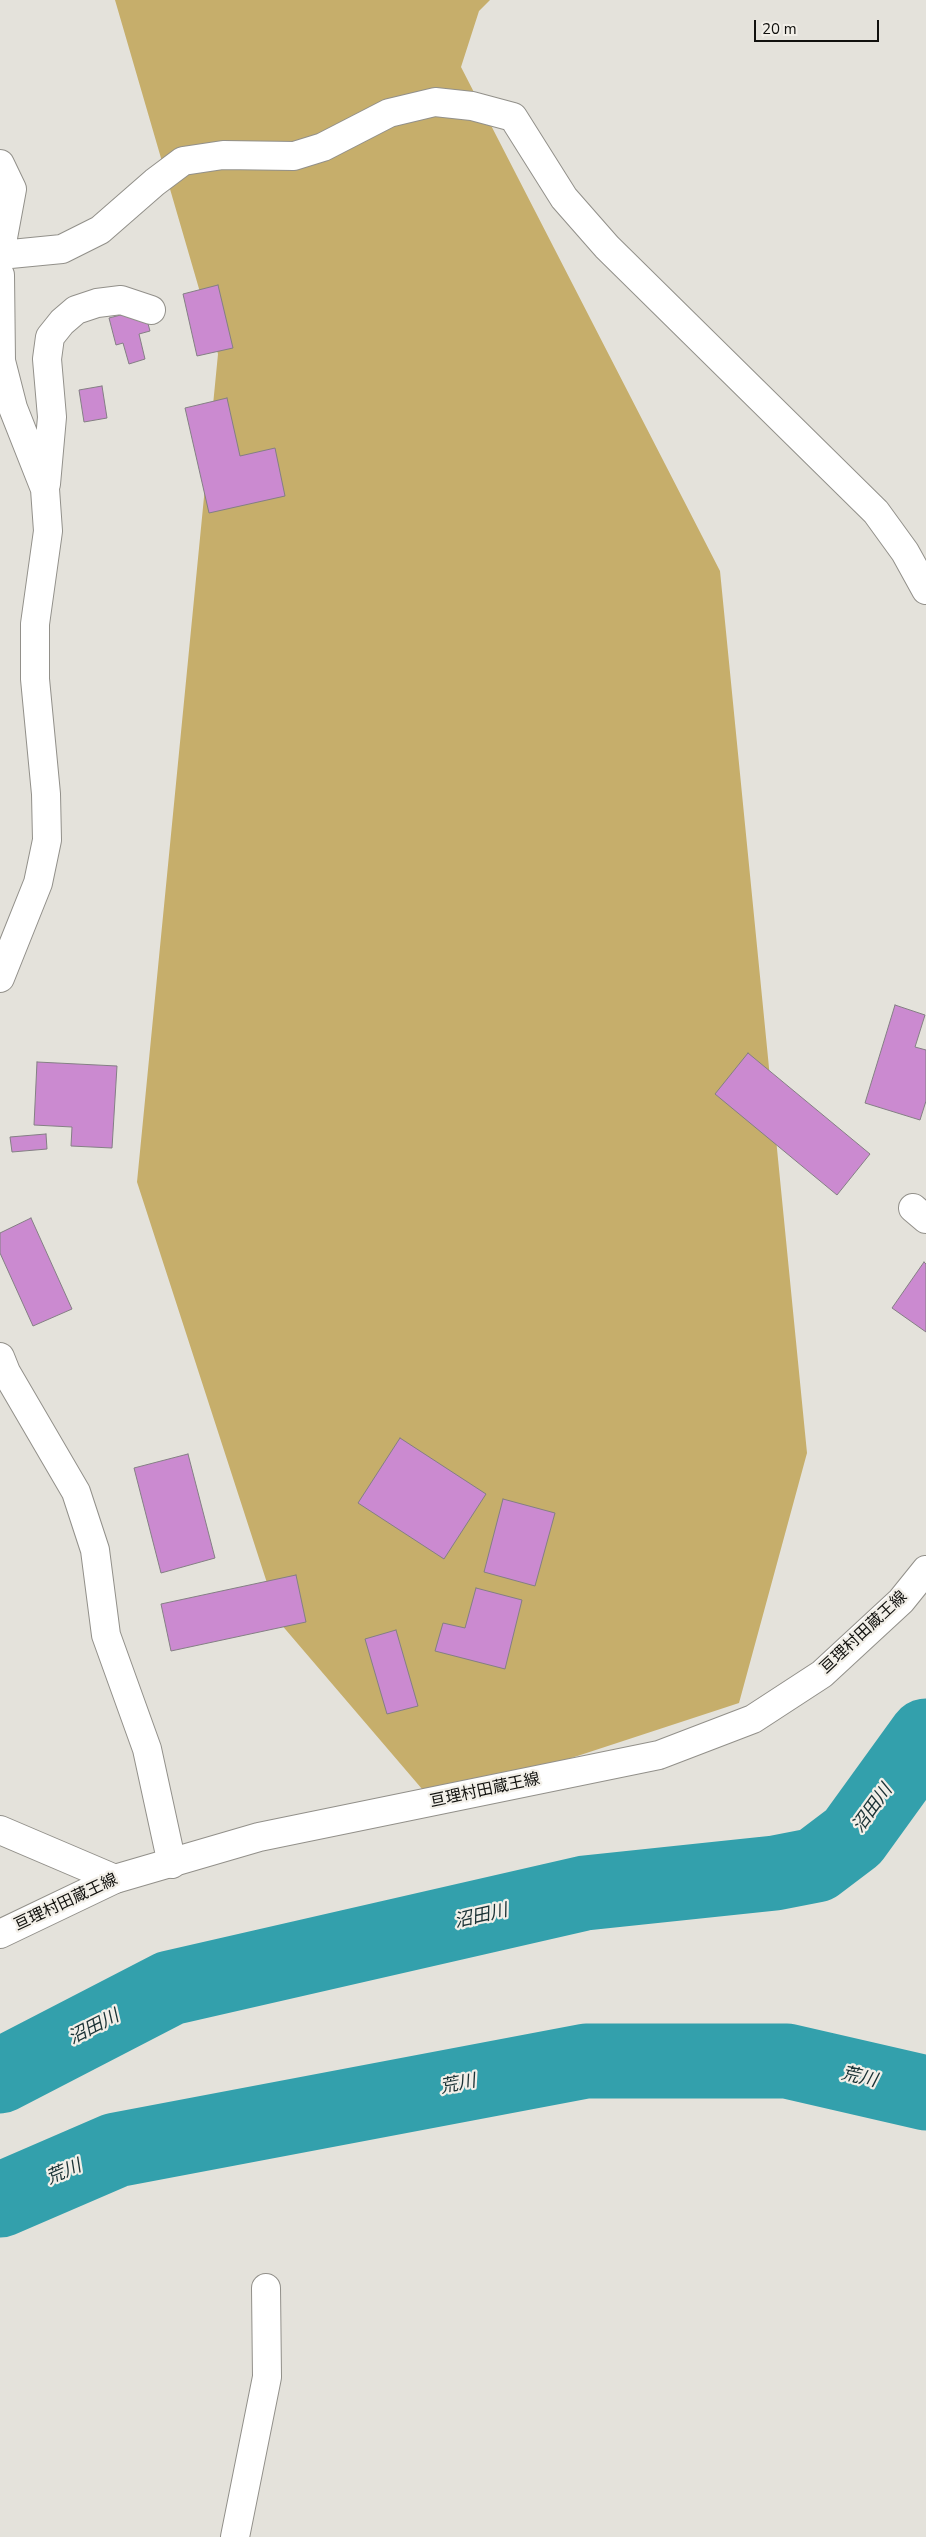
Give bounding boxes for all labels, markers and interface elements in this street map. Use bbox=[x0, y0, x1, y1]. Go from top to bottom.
scale bar bbox=[756, 10, 881, 42]
text: 20 m bbox=[762, 19, 797, 39]
street label: 亘理村田蔵王線 bbox=[816, 1588, 912, 1678]
street label: 亘理村田蔵王線 bbox=[428, 1770, 542, 1812]
water label: 沼田川 bbox=[848, 1781, 898, 1837]
street label: 亘理村田蔵王線 bbox=[11, 1871, 121, 1935]
water label: 沼田川 bbox=[452, 1900, 510, 1934]
water label: 沼田川 bbox=[65, 2006, 123, 2050]
water label: 荒川 bbox=[839, 2063, 879, 2093]
water label: 荒川 bbox=[438, 2071, 478, 2099]
water label: 荒川 bbox=[43, 2156, 85, 2190]

